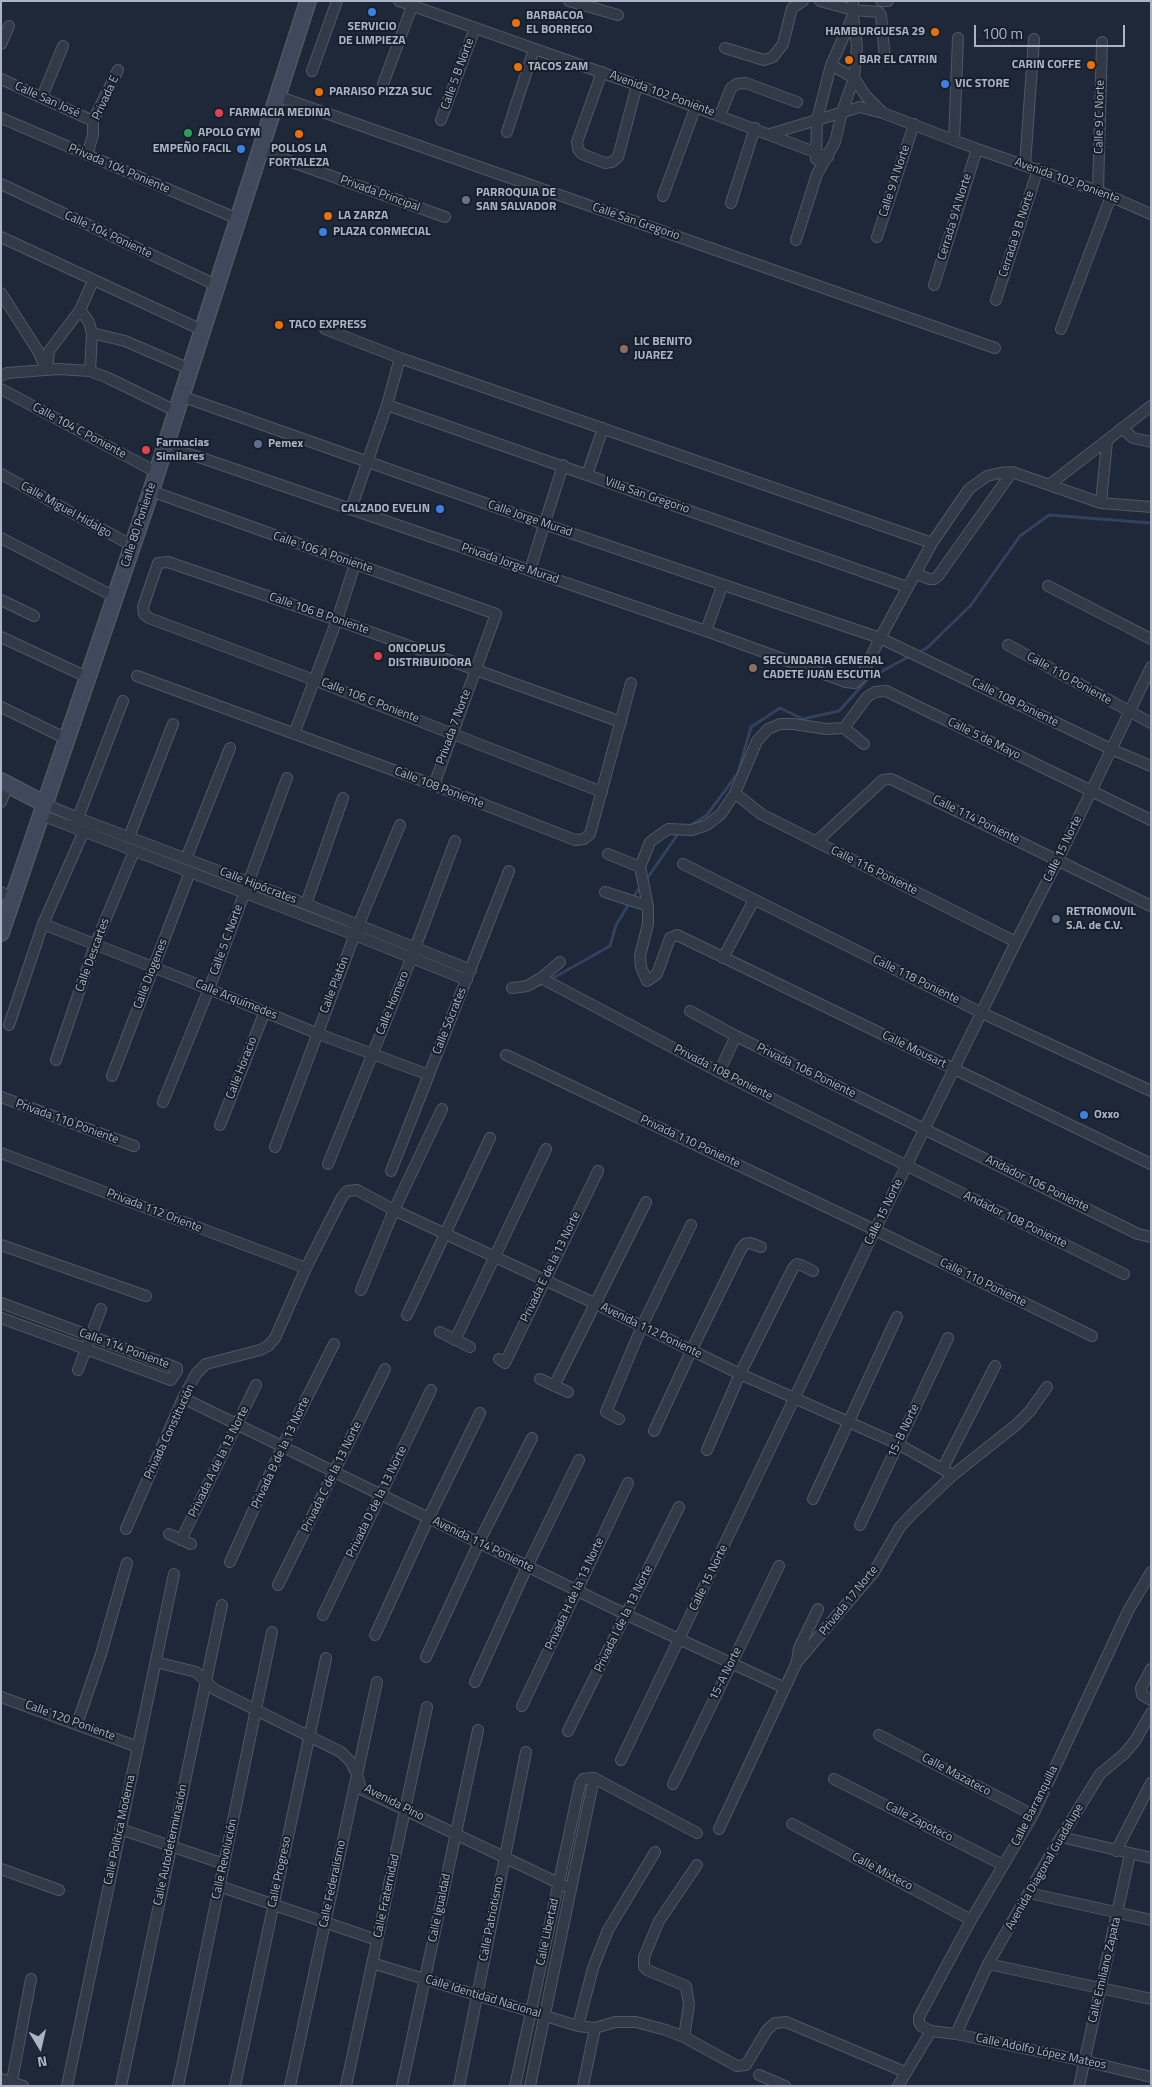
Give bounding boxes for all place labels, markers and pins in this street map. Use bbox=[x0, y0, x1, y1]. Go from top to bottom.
marker: SERVICIO DE LIMPIEZA bbox=[366, 6, 378, 18]
place label: BARBACOA EL BORREGO bbox=[526, 9, 593, 37]
marker: BARBACOA EL BORREGO bbox=[510, 17, 522, 29]
place label: SERVICIO DE LIMPIEZA bbox=[338, 20, 406, 48]
place label: HAMBURGUESA 29 bbox=[825, 25, 925, 39]
marker: HAMBURGUESA 29 bbox=[929, 26, 941, 38]
place label: BAR EL CATRIN bbox=[859, 53, 937, 67]
marker: BAR EL CATRIN bbox=[843, 54, 855, 66]
place label: CARIN COFFE bbox=[1012, 58, 1081, 72]
marker: CARIN COFFE bbox=[1085, 59, 1097, 71]
place label: TACOS ZAM bbox=[528, 60, 588, 74]
marker: TACOS ZAM bbox=[512, 61, 524, 73]
place label: VIC STORE bbox=[955, 77, 1010, 91]
marker: VIC STORE bbox=[939, 78, 951, 90]
place label: PARAISO PIZZA SUC bbox=[329, 85, 432, 99]
marker: PARAISO PIZZA SUC bbox=[313, 86, 325, 98]
place label: FARMACIA MEDINA bbox=[229, 106, 331, 120]
marker: FARMACIA MEDINA bbox=[213, 107, 225, 119]
place label: APOLO GYM bbox=[198, 126, 260, 140]
marker: APOLO GYM bbox=[182, 127, 194, 139]
marker: POLLOS LA FORTALEZA bbox=[293, 128, 305, 140]
place label: EMPEÑO FACIL bbox=[153, 142, 231, 156]
place label: POLLOS LA FORTALEZA bbox=[269, 142, 329, 170]
marker: EMPEÑO FACIL bbox=[235, 143, 247, 155]
place label: PARROQUIA DE SAN SALVADOR bbox=[476, 186, 556, 214]
marker: PARROQUIA DE SAN SALVADOR bbox=[460, 194, 472, 206]
place label: LA ZARZA bbox=[338, 209, 388, 223]
marker: LA ZARZA bbox=[322, 210, 334, 222]
place label: PLAZA CORMECIAL bbox=[333, 225, 431, 239]
marker: PLAZA CORMECIAL bbox=[317, 226, 329, 238]
place label: TACO EXPRESS bbox=[289, 318, 367, 332]
marker: TACO EXPRESS bbox=[273, 319, 285, 331]
place label: LIC BENITO JUAREZ bbox=[634, 335, 692, 363]
marker: LIC BENITO JUAREZ bbox=[618, 343, 630, 355]
place label: Farmacias Similares bbox=[156, 436, 209, 464]
place label: Pemex bbox=[268, 437, 303, 451]
marker: Pemex bbox=[252, 438, 264, 450]
marker: Farmacias Similares bbox=[140, 444, 152, 456]
place label: CALZADO EVELIN bbox=[341, 502, 430, 516]
marker: CALZADO EVELIN bbox=[434, 503, 446, 515]
place label: ONCOPLUS DISTRIBUIDORA bbox=[388, 642, 471, 670]
marker: ONCOPLUS DISTRIBUIDORA bbox=[372, 650, 384, 662]
place label: SECUNDARIA GENERAL CADETE JUAN ESCUTIA bbox=[763, 654, 883, 682]
marker: SECUNDARIA GENERAL CADETE JUAN ESCUTIA bbox=[747, 662, 759, 674]
place label: RETROMOVIL S.A. de C.V. bbox=[1066, 905, 1136, 933]
marker: RETROMOVIL S.A. de C.V. bbox=[1050, 913, 1062, 925]
place label: Oxxo bbox=[1094, 1108, 1119, 1122]
marker: Oxxo bbox=[1078, 1109, 1090, 1121]

